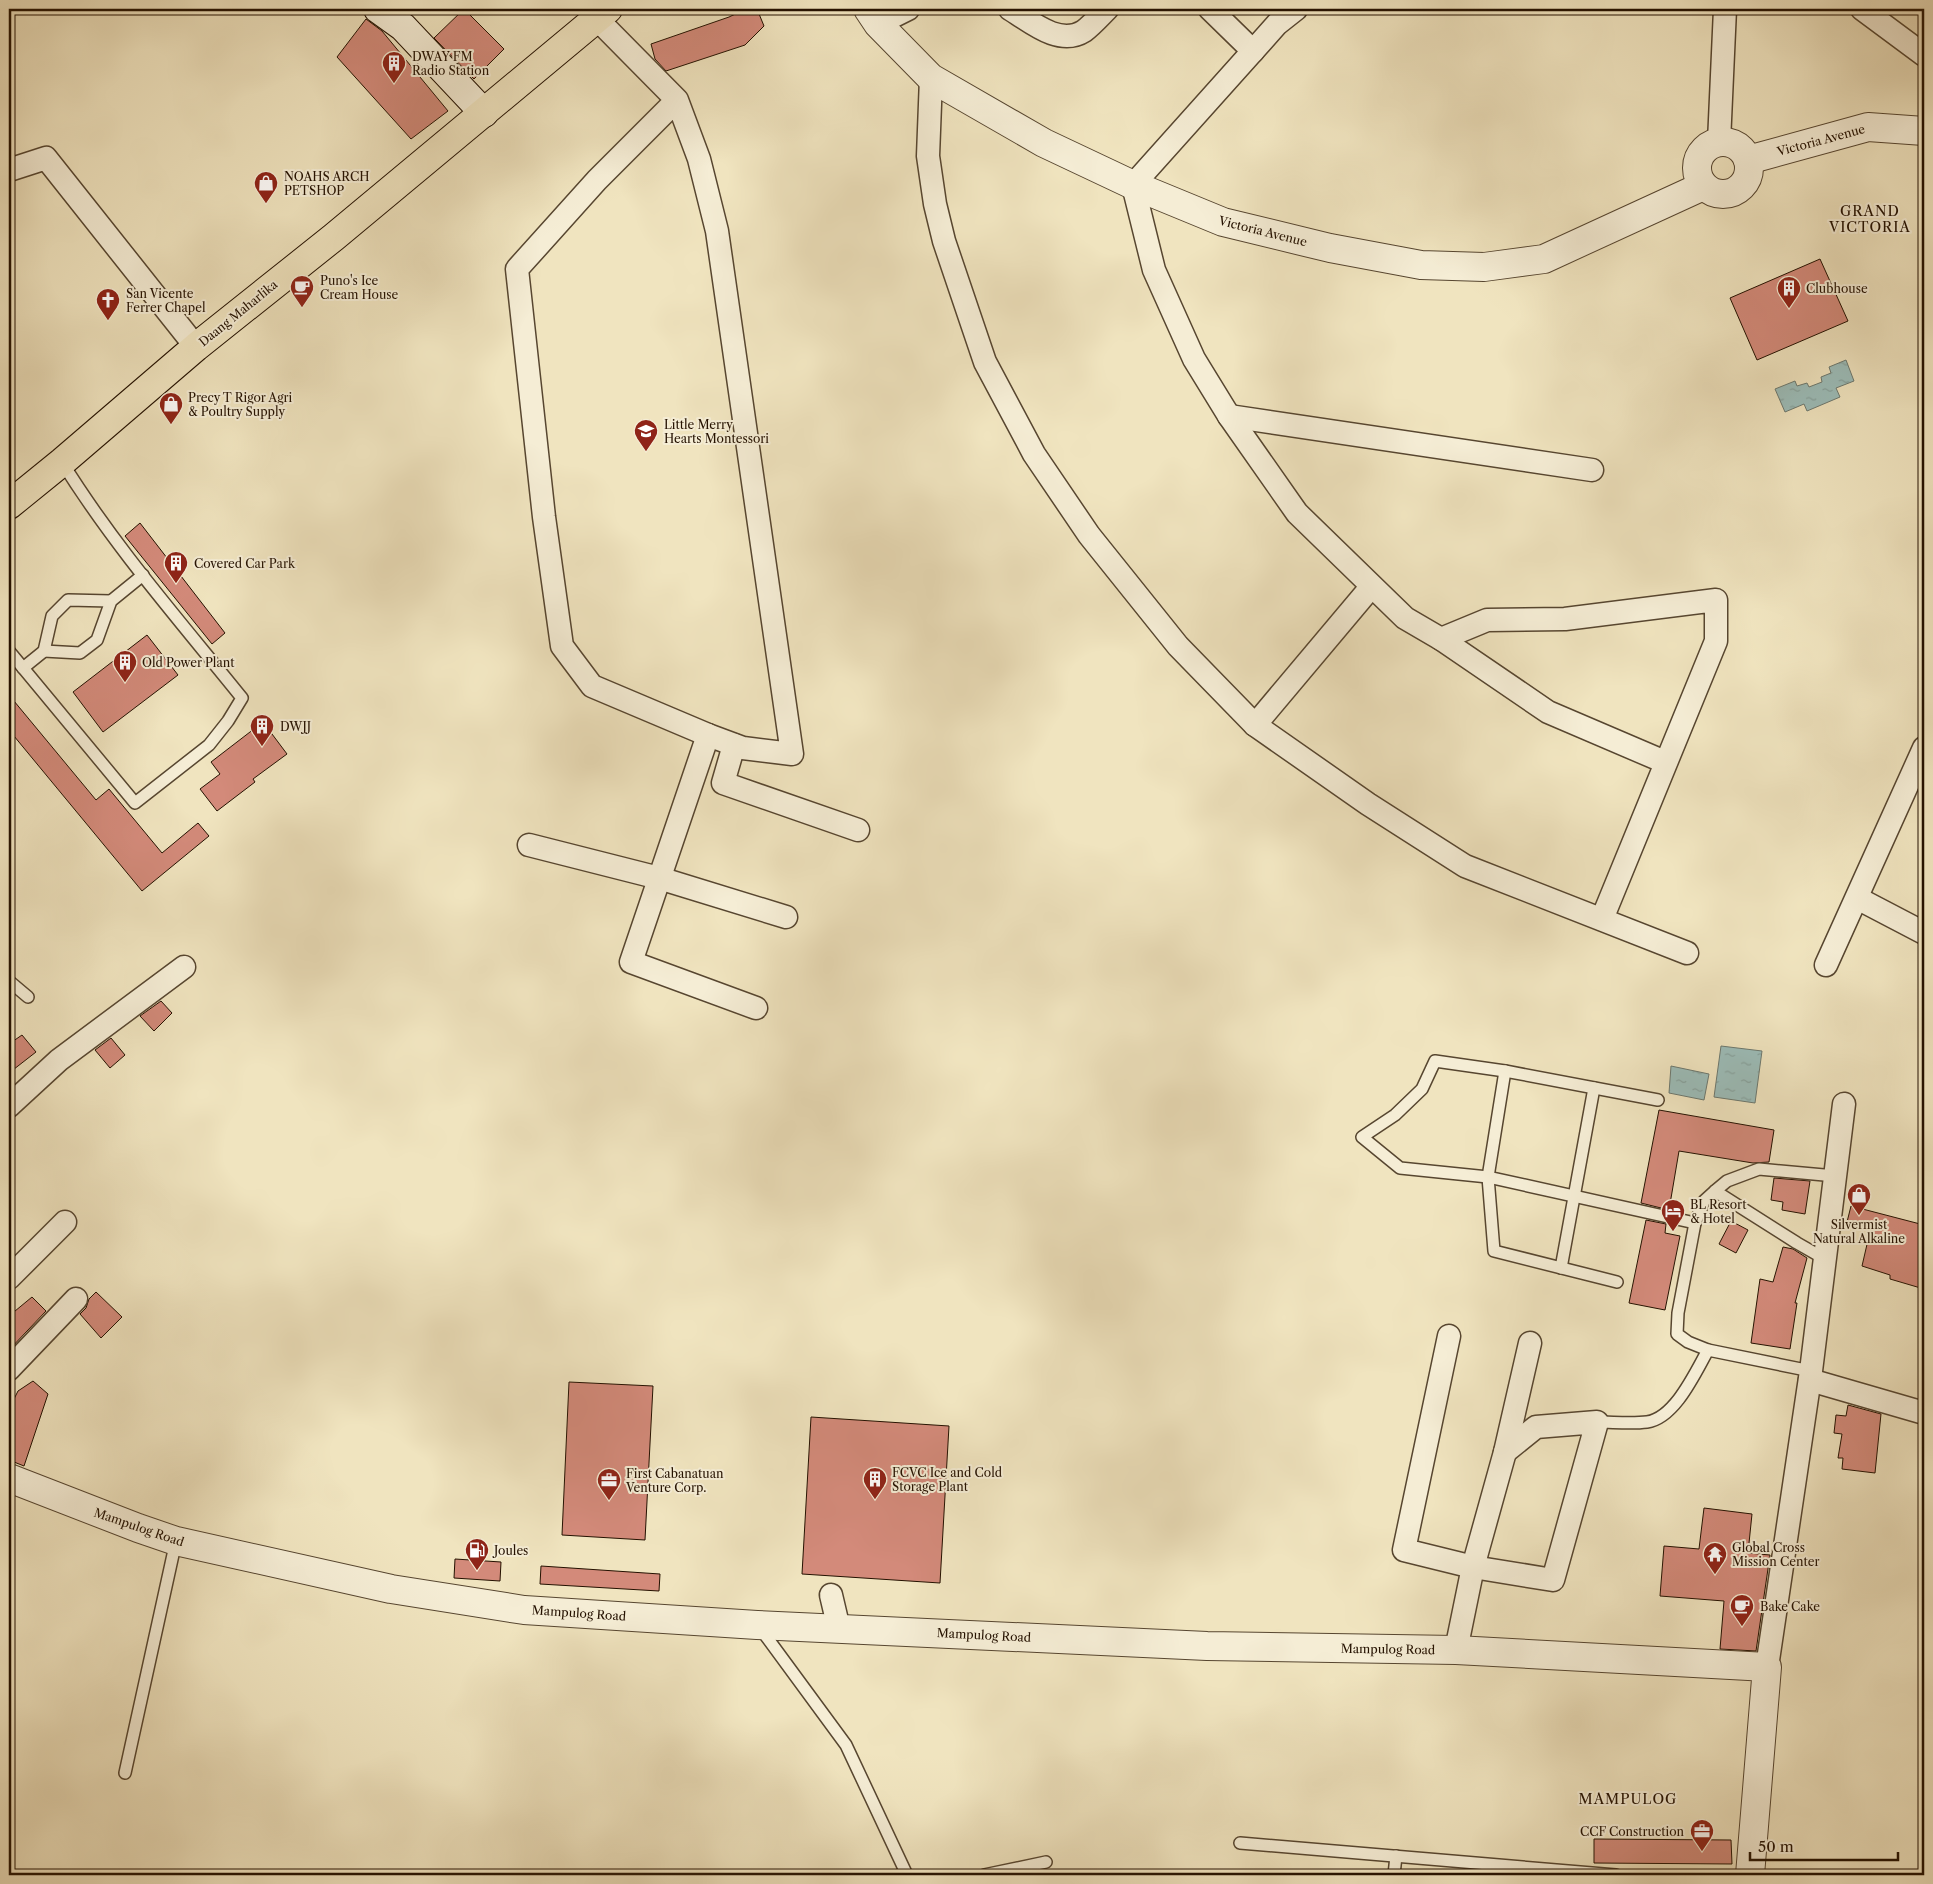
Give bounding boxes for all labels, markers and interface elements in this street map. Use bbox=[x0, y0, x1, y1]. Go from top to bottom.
place label: DWAY FM Radio Station bbox=[412, 49, 490, 78]
building icon: DWAY FM Radio Station bbox=[381, 50, 407, 84]
street label: Victoria Avenue bbox=[1774, 121, 1867, 159]
place label: NOAHS ARCH PETSHOP bbox=[284, 169, 370, 198]
shop icon: NOAHS ARCH PETSHOP bbox=[253, 170, 279, 204]
district label: GRAND VICTORIA bbox=[1828, 202, 1911, 236]
street label: Victoria Avenue bbox=[1216, 213, 1309, 249]
place label: Puno's Ice Cream House bbox=[320, 273, 399, 302]
cafe icon: Puno's Ice Cream House bbox=[289, 274, 315, 308]
building icon: Clubhouse bbox=[1776, 275, 1802, 309]
street label: Daang Maharlika bbox=[196, 276, 281, 349]
place label: Clubhouse bbox=[1806, 281, 1868, 296]
place label: San Vicente Ferrer Chapel bbox=[126, 286, 206, 315]
church icon: San Vicente Ferrer Chapel bbox=[95, 287, 121, 321]
place label: Precy T Rigor Agri & Poultry Supply bbox=[188, 390, 293, 419]
shop icon: Precy T Rigor Agri & Poultry Supply bbox=[158, 391, 184, 425]
place label: Little Merry Hearts Montessori bbox=[664, 417, 769, 446]
school or university icon: Little Merry Hearts Montessori bbox=[633, 418, 659, 452]
building icon: Covered Car Park bbox=[163, 550, 189, 584]
place label: Covered Car Park bbox=[194, 556, 296, 571]
building icon: Old Power Plant bbox=[112, 649, 138, 683]
place label: Old Power Plant bbox=[142, 655, 235, 670]
building icon: DWJJ bbox=[249, 713, 275, 747]
place label: DWJJ bbox=[280, 719, 311, 734]
shop icon: Silvermist Natural Alkaline bbox=[1846, 1182, 1872, 1216]
place label: BL Resort & Hotel bbox=[1690, 1197, 1747, 1226]
hotel icon: BL Resort & Hotel bbox=[1660, 1198, 1686, 1232]
place label: Silvermist Natural Alkaline bbox=[1813, 1217, 1905, 1246]
place label: FCVC Ice and Cold Storage Plant bbox=[892, 1465, 1003, 1494]
place label: First Cabanatuan Venture Corp. bbox=[625, 1466, 724, 1495]
building icon: FCVC Ice and Cold Storage Plant bbox=[862, 1466, 888, 1500]
office icon: First Cabanatuan Venture Corp. bbox=[596, 1467, 622, 1501]
street label: Mampulog Road bbox=[92, 1505, 187, 1550]
fuel station icon: Joules bbox=[464, 1537, 490, 1571]
place label: Global Cross Mission Center bbox=[1732, 1540, 1819, 1569]
temple icon: Global Cross Mission Center bbox=[1702, 1541, 1728, 1575]
place label: Joules bbox=[492, 1543, 528, 1558]
cafe icon: Bake Cake bbox=[1729, 1593, 1755, 1627]
place label: Bake Cake bbox=[1760, 1599, 1820, 1614]
street label: Mampulog Road bbox=[531, 1602, 627, 1624]
street label: Mampulog Road bbox=[936, 1625, 1032, 1645]
street label: Mampulog Road bbox=[1341, 1641, 1436, 1657]
district label: MAMPULOG bbox=[1579, 1790, 1677, 1808]
office icon: CCF Construction bbox=[1689, 1818, 1715, 1852]
place label: CCF Construction bbox=[1580, 1824, 1684, 1839]
scale bar bbox=[1750, 1829, 1898, 1861]
text: 50 m bbox=[1758, 1837, 1794, 1856]

